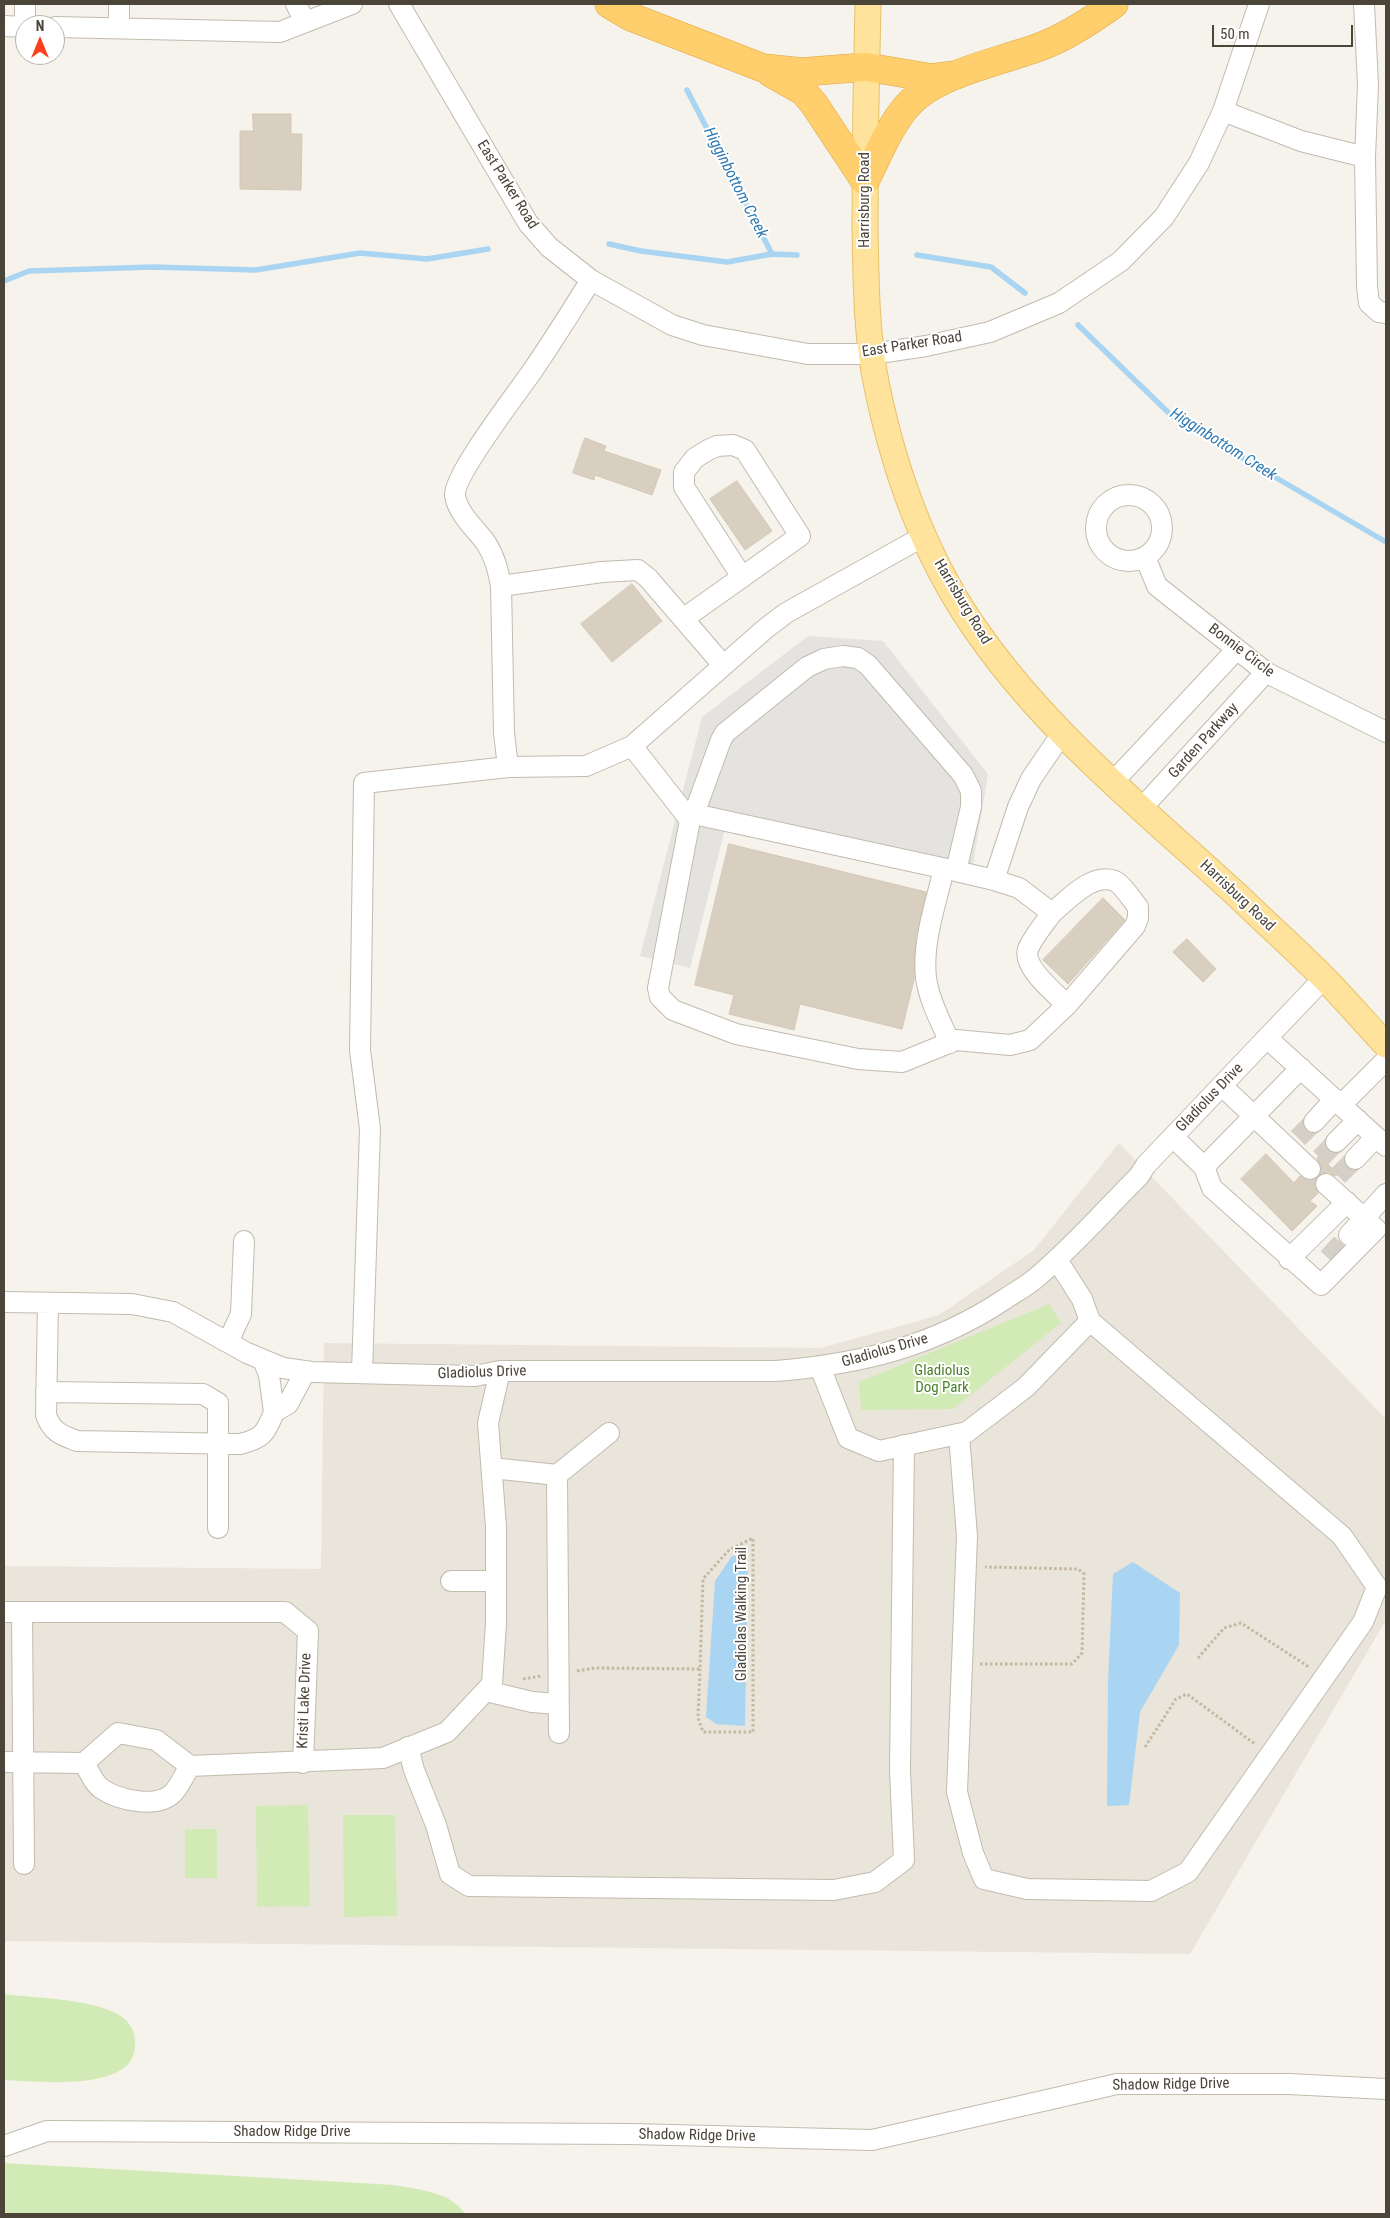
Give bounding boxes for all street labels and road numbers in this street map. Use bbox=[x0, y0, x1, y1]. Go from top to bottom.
street label: East Parker Road bbox=[473, 137, 541, 233]
street label: Harrisburg Road bbox=[856, 152, 874, 248]
street label: East Parker Road bbox=[861, 328, 963, 362]
street label: Harrisburg Road bbox=[930, 556, 994, 648]
street label: Bonnie Circle bbox=[1204, 620, 1278, 682]
street label: Garden Parkway bbox=[1165, 700, 1243, 782]
street label: Harrisburg Road bbox=[1196, 857, 1278, 935]
street label: Gladiolus Drive bbox=[1173, 1060, 1247, 1136]
street label: Gladiolus Drive bbox=[840, 1330, 930, 1372]
street label: Gladiolus Drive bbox=[437, 1362, 527, 1384]
street label: Gladiolas Walking Trail bbox=[733, 1547, 751, 1681]
street label: Kristi Lake Drive bbox=[294, 1653, 316, 1749]
street label: Shadow Ridge Drive bbox=[1112, 2075, 1230, 2095]
street label: Shadow Ridge Drive bbox=[233, 2123, 351, 2141]
street label: Shadow Ridge Drive bbox=[638, 2126, 756, 2146]

